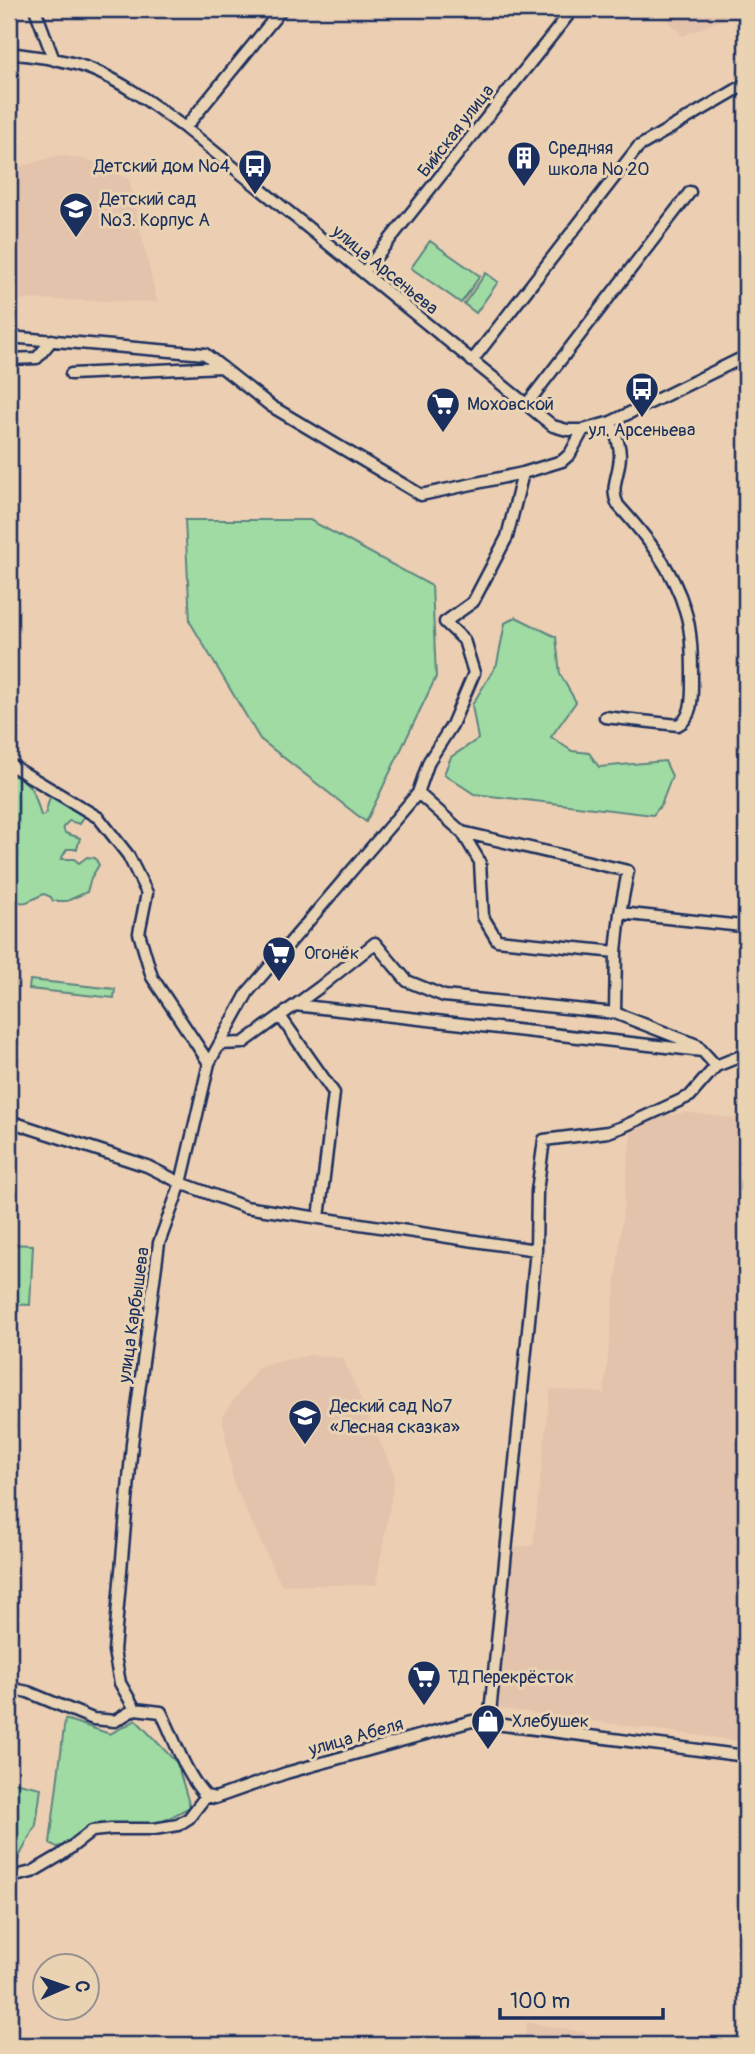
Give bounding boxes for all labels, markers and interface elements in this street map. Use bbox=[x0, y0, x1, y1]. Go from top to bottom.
street label: Бийская улица bbox=[413, 80, 499, 182]
place label: Средняя школа № 20 bbox=[548, 137, 650, 181]
building icon: Средняя школа № 20 bbox=[505, 139, 543, 188]
bus stop icon: Детский дом №4 bbox=[236, 147, 274, 196]
place label: Детский дом №4 bbox=[93, 155, 231, 178]
place label: Детский сад №3. Корпус А bbox=[99, 188, 210, 232]
school or university icon: Детский сад №3. Корпус А bbox=[57, 190, 95, 239]
street label: улица Арсеньева bbox=[326, 219, 443, 320]
bus stop icon: ул. Арсеньева bbox=[623, 370, 661, 419]
supermarket icon: Моховской bbox=[424, 385, 462, 434]
place label: Моховской bbox=[467, 393, 554, 416]
place label: ул. Арсеньева bbox=[588, 419, 695, 442]
supermarket icon: Огонёк bbox=[260, 934, 298, 983]
place label: Огонёк bbox=[304, 942, 359, 965]
street label: улица Карбышева bbox=[113, 1246, 155, 1385]
place label: Деский сад №7 «Лесная сказка» bbox=[329, 1395, 460, 1439]
school or university icon: Деский сад №7 «Лесная сказка» bbox=[286, 1397, 324, 1446]
supermarket icon: ТД Перекрёсток bbox=[405, 1658, 443, 1707]
place label: ТД Перекрёсток bbox=[448, 1666, 574, 1689]
shop icon: Хлебушек bbox=[469, 1702, 507, 1751]
place label: Хлебушек bbox=[512, 1710, 589, 1733]
street label: улица Абеля bbox=[305, 1713, 406, 1762]
north arrow bbox=[32, 1952, 102, 2022]
scale bar bbox=[500, 1977, 662, 2021]
text: С bbox=[70, 1980, 94, 1993]
text: 100 m bbox=[510, 1988, 570, 2015]

